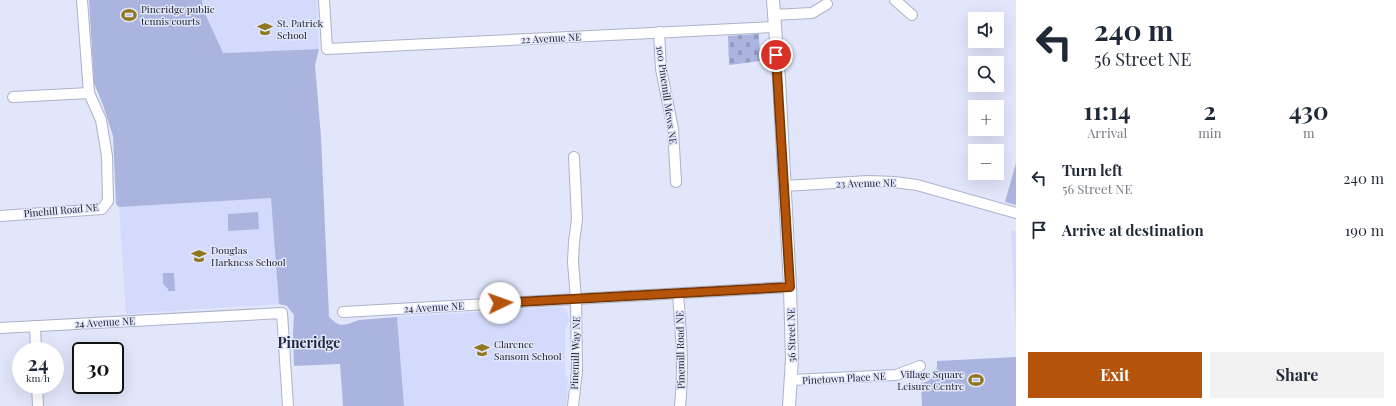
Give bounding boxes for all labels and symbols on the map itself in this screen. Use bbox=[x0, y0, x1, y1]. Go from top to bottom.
place label: Pineridge public tennis courts bbox=[141, 2, 215, 28]
sports icon: Pineridge public tennis courts bbox=[120, 6, 138, 24]
place label: St. Patrick School bbox=[277, 16, 323, 42]
school or university icon: St. Patrick School bbox=[256, 20, 274, 38]
street label: 22 Avenue NE bbox=[520, 29, 582, 47]
pin bbox=[759, 38, 793, 72]
street label: 100 Pinemill Mews NE bbox=[653, 45, 681, 145]
street label: 23 Avenue NE bbox=[836, 175, 896, 191]
street label: Pinehill Road NE bbox=[23, 200, 99, 220]
place label: Douglas Harkness School bbox=[211, 243, 286, 269]
school or university icon: Douglas Harkness School bbox=[190, 247, 208, 265]
position arrow bbox=[479, 282, 521, 324]
street label: 24 Avenue NE bbox=[403, 298, 465, 316]
street label: 56 Street NE bbox=[784, 308, 798, 362]
street label: Pinemill Road NE bbox=[672, 311, 688, 389]
street label: 24 Avenue NE bbox=[74, 313, 136, 331]
street label: Pinemill Way NE bbox=[567, 316, 583, 390]
district label: Pineridge bbox=[278, 333, 340, 352]
place label: Clarence Sansom School bbox=[494, 337, 562, 363]
school or university icon: Clarence Sansom School bbox=[473, 341, 491, 359]
speed limit sign: 30 bbox=[72, 342, 124, 394]
place label: Village Square Leisure Centre bbox=[897, 367, 964, 393]
street label: Pinetown Place NE bbox=[802, 369, 886, 387]
sports icon: Village Square Leisure Centre bbox=[967, 371, 985, 389]

